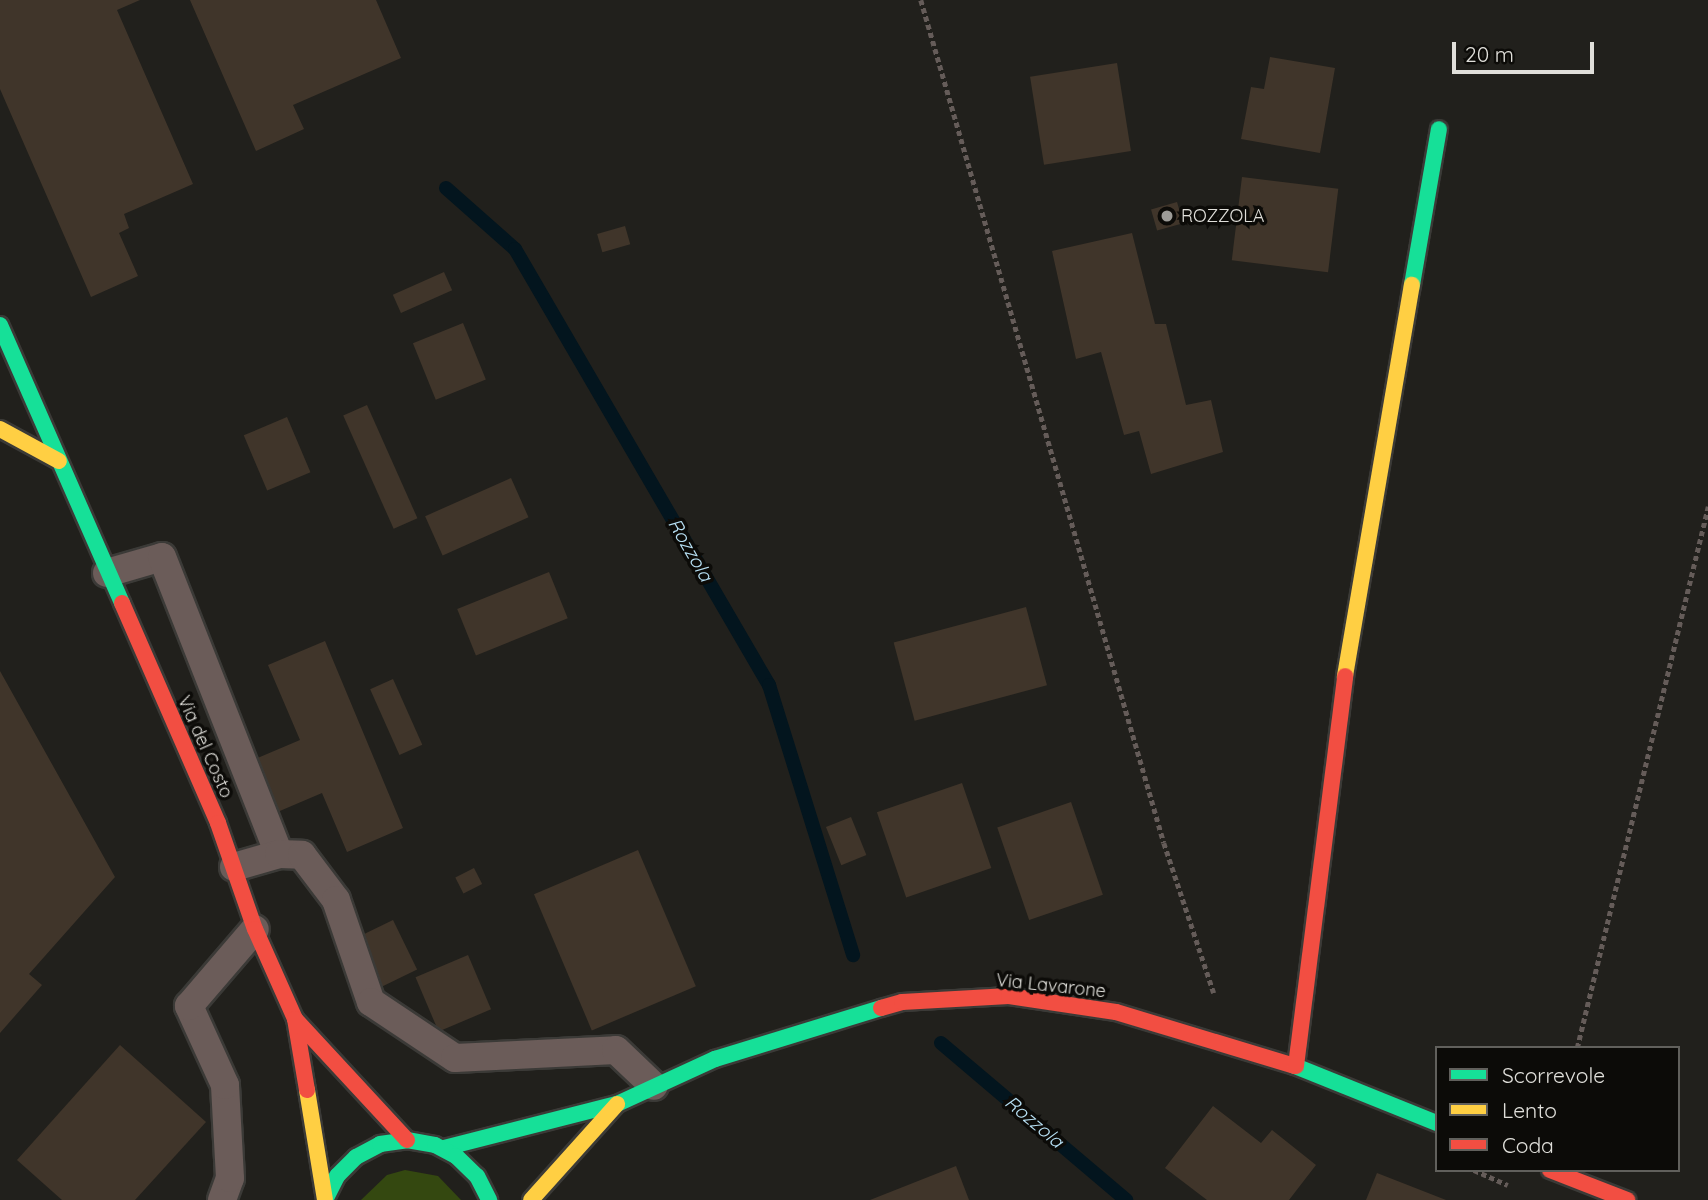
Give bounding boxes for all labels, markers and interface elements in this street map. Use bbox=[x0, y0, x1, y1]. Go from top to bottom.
scale bar bbox=[1456, 28, 1598, 72]
text: 20 m bbox=[1465, 41, 1514, 67]
place label: ROZZOLA bbox=[1181, 205, 1265, 227]
marker: ROZZOLA bbox=[1159, 208, 1175, 224]
water label: Rozzola bbox=[663, 514, 717, 586]
street label: Via del Costo bbox=[173, 692, 237, 802]
street label: Via Lavarone bbox=[995, 969, 1107, 1003]
legend bbox=[1435, 1046, 1680, 1172]
text: Scorrevole bbox=[1502, 1062, 1605, 1088]
water label: Rozzola bbox=[1000, 1091, 1068, 1153]
text: Lento bbox=[1502, 1097, 1557, 1123]
text: Coda bbox=[1502, 1132, 1554, 1158]

